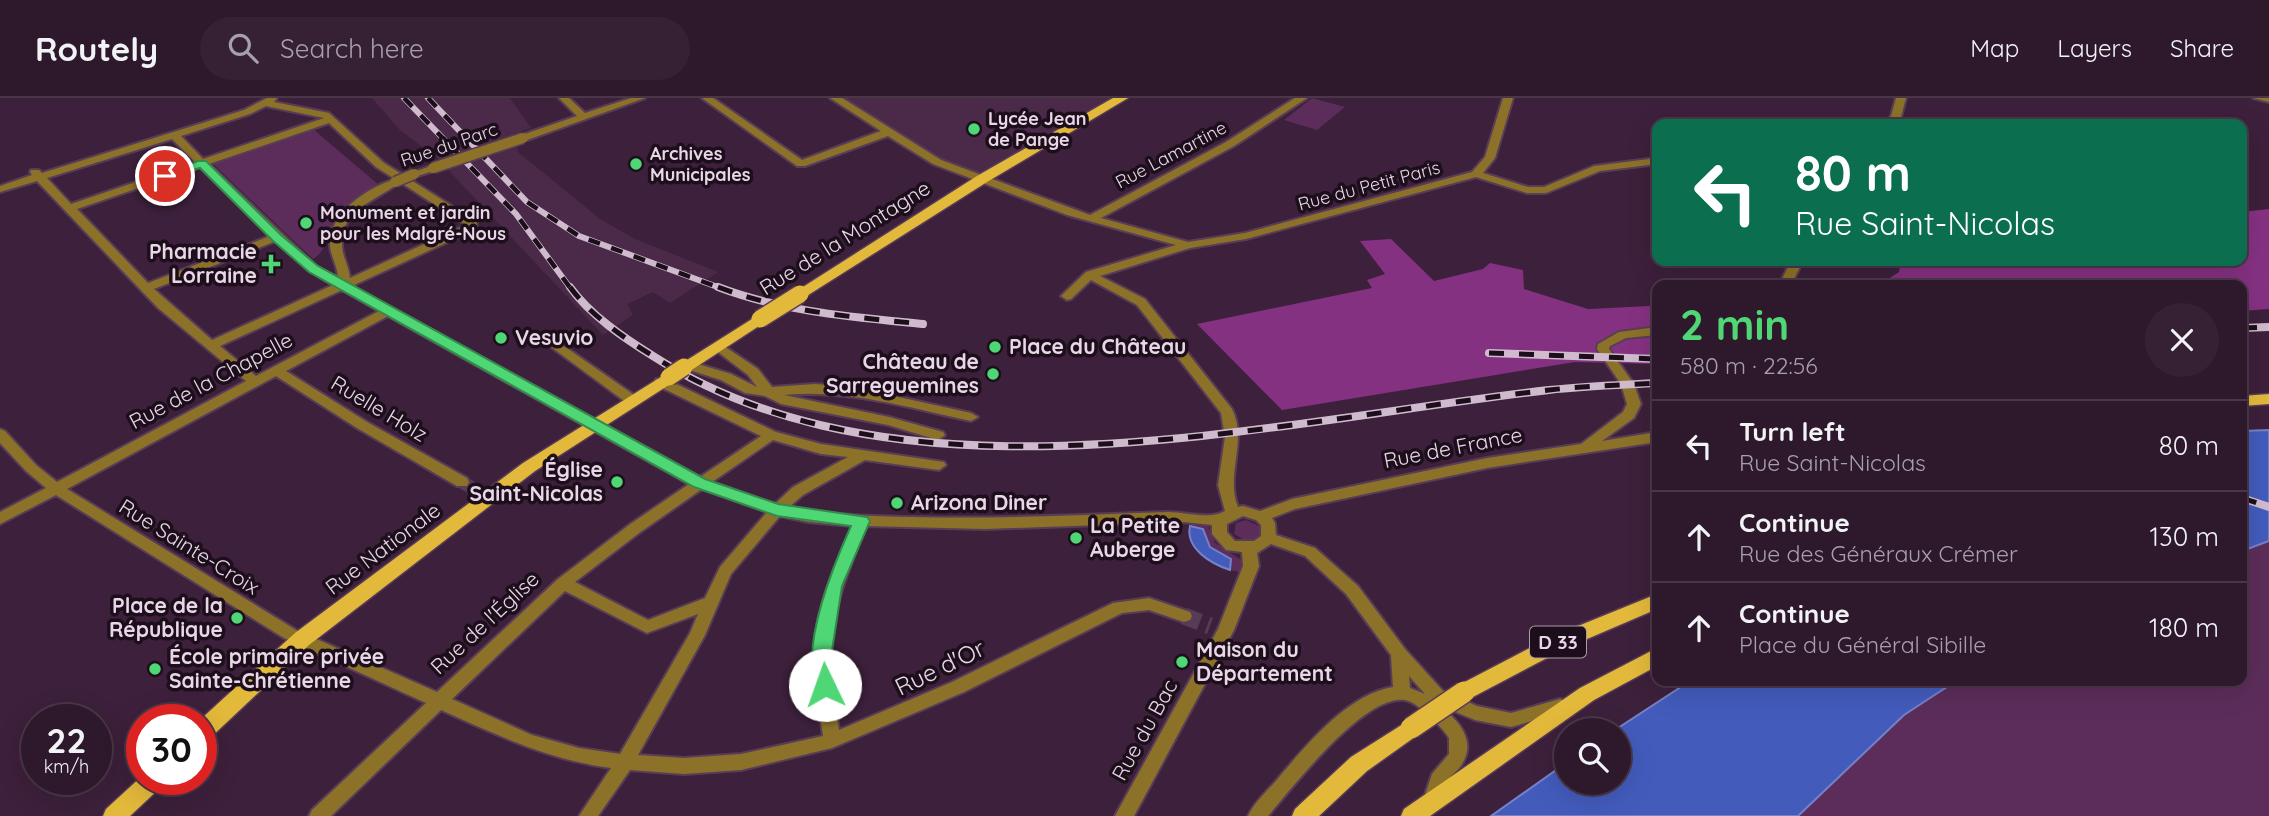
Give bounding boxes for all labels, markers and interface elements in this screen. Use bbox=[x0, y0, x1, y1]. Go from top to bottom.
search box bbox=[200, 17, 690, 80]
text: Routely bbox=[35, 28, 158, 69]
icon: search bbox=[224, 29, 262, 67]
text: Search here bbox=[280, 32, 424, 65]
text: Map bbox=[1970, 33, 2019, 63]
text: Layers bbox=[2057, 33, 2132, 63]
text: Share bbox=[2170, 33, 2234, 63]
place label: Lycée Jean de Pange bbox=[988, 107, 1087, 151]
street label: Rue Lamartine bbox=[1111, 116, 1230, 193]
street label: Rue du Parc bbox=[397, 117, 500, 172]
marker: Lycée Jean de Pange bbox=[966, 121, 982, 137]
place label: Archives Municipales bbox=[650, 142, 751, 186]
text: 80 m bbox=[1795, 142, 1911, 203]
pin bbox=[135, 146, 195, 206]
icon: left bbox=[1680, 147, 1771, 238]
marker: Archives Municipales bbox=[628, 156, 644, 172]
street label: Rue du Petit Paris bbox=[1295, 156, 1442, 216]
icon: arrive bbox=[146, 157, 184, 195]
street label: Rue de la Montagne bbox=[754, 174, 935, 300]
place label: Monument et jardin pour les Malgré-Nous bbox=[320, 201, 506, 245]
text: Rue Saint-Nicolas bbox=[1795, 203, 2055, 243]
marker: Monument et jardin pour les Malgré-Nous bbox=[298, 215, 314, 231]
place label: Pharmacie Lorraine bbox=[149, 238, 257, 288]
marker: Pharmacie Lorraine bbox=[263, 256, 279, 272]
text: 2 min bbox=[1680, 298, 1789, 351]
button: close bbox=[2145, 303, 2219, 377]
place label: Vesuvio bbox=[515, 324, 593, 350]
street label: Rue de la Chapelle bbox=[124, 326, 297, 434]
marker: Vesuvio bbox=[493, 330, 509, 346]
place label: Place du Château bbox=[1009, 333, 1186, 359]
marker: Place du Château bbox=[987, 339, 1003, 355]
place label: Château de Sarreguemines bbox=[826, 348, 979, 398]
text: 580 m · 22:56 bbox=[1680, 351, 1818, 380]
marker: Château de Sarreguemines bbox=[985, 366, 1001, 382]
street label: Ruelle Holz bbox=[327, 369, 432, 447]
text: Turn left bbox=[1739, 415, 1846, 448]
street label: Rue de France bbox=[1381, 421, 1524, 473]
icon: left bbox=[1680, 427, 1718, 465]
text: 80 m bbox=[2159, 429, 2219, 462]
text: Rue Saint-Nicolas bbox=[1739, 448, 1926, 477]
place label: Église Saint-Nicolas bbox=[470, 456, 603, 506]
marker: Église Saint-Nicolas bbox=[609, 474, 625, 490]
place label: Arizona Diner bbox=[911, 489, 1047, 515]
street label: Rue Sainte-Croix bbox=[115, 493, 264, 600]
marker: Arizona Diner bbox=[889, 495, 905, 511]
street label: Rue Nationale bbox=[320, 497, 445, 600]
text: Continue bbox=[1739, 506, 1850, 539]
place label: La Petite Auberge bbox=[1090, 512, 1180, 562]
icon: ahead bbox=[1680, 518, 1718, 556]
text: 130 m bbox=[2149, 520, 2219, 553]
marker: La Petite Auberge bbox=[1068, 530, 1084, 546]
text: Rue des Généraux Crémer bbox=[1739, 539, 2018, 568]
street label: Rue de l'Église bbox=[425, 565, 544, 679]
place label: Place de la République bbox=[109, 592, 223, 642]
text: Continue bbox=[1739, 597, 1850, 630]
icon: ahead bbox=[1680, 609, 1718, 647]
marker: Place de la République bbox=[229, 610, 245, 626]
text: 180 m bbox=[2149, 611, 2219, 644]
road number: D 33 bbox=[1530, 626, 1586, 657]
text: Place du Général Sibille bbox=[1739, 630, 1986, 659]
street label: Rue d'Or bbox=[890, 632, 989, 702]
place label: Maison du Département bbox=[1196, 636, 1333, 686]
place label: École primaire privée Sainte-Chrétienne bbox=[169, 643, 384, 693]
position arrow bbox=[788, 648, 862, 722]
marker: Maison du Département bbox=[1174, 654, 1190, 670]
marker: École primaire privée Sainte-Chrétienne bbox=[147, 661, 163, 677]
street label: Rue du Bac bbox=[1106, 674, 1183, 785]
speed limit sign: 30 bbox=[126, 704, 217, 795]
text: 22 bbox=[47, 718, 86, 762]
map controls bbox=[1554, 718, 1631, 795]
button: search bbox=[1554, 718, 1631, 795]
text: km/h bbox=[44, 755, 89, 778]

